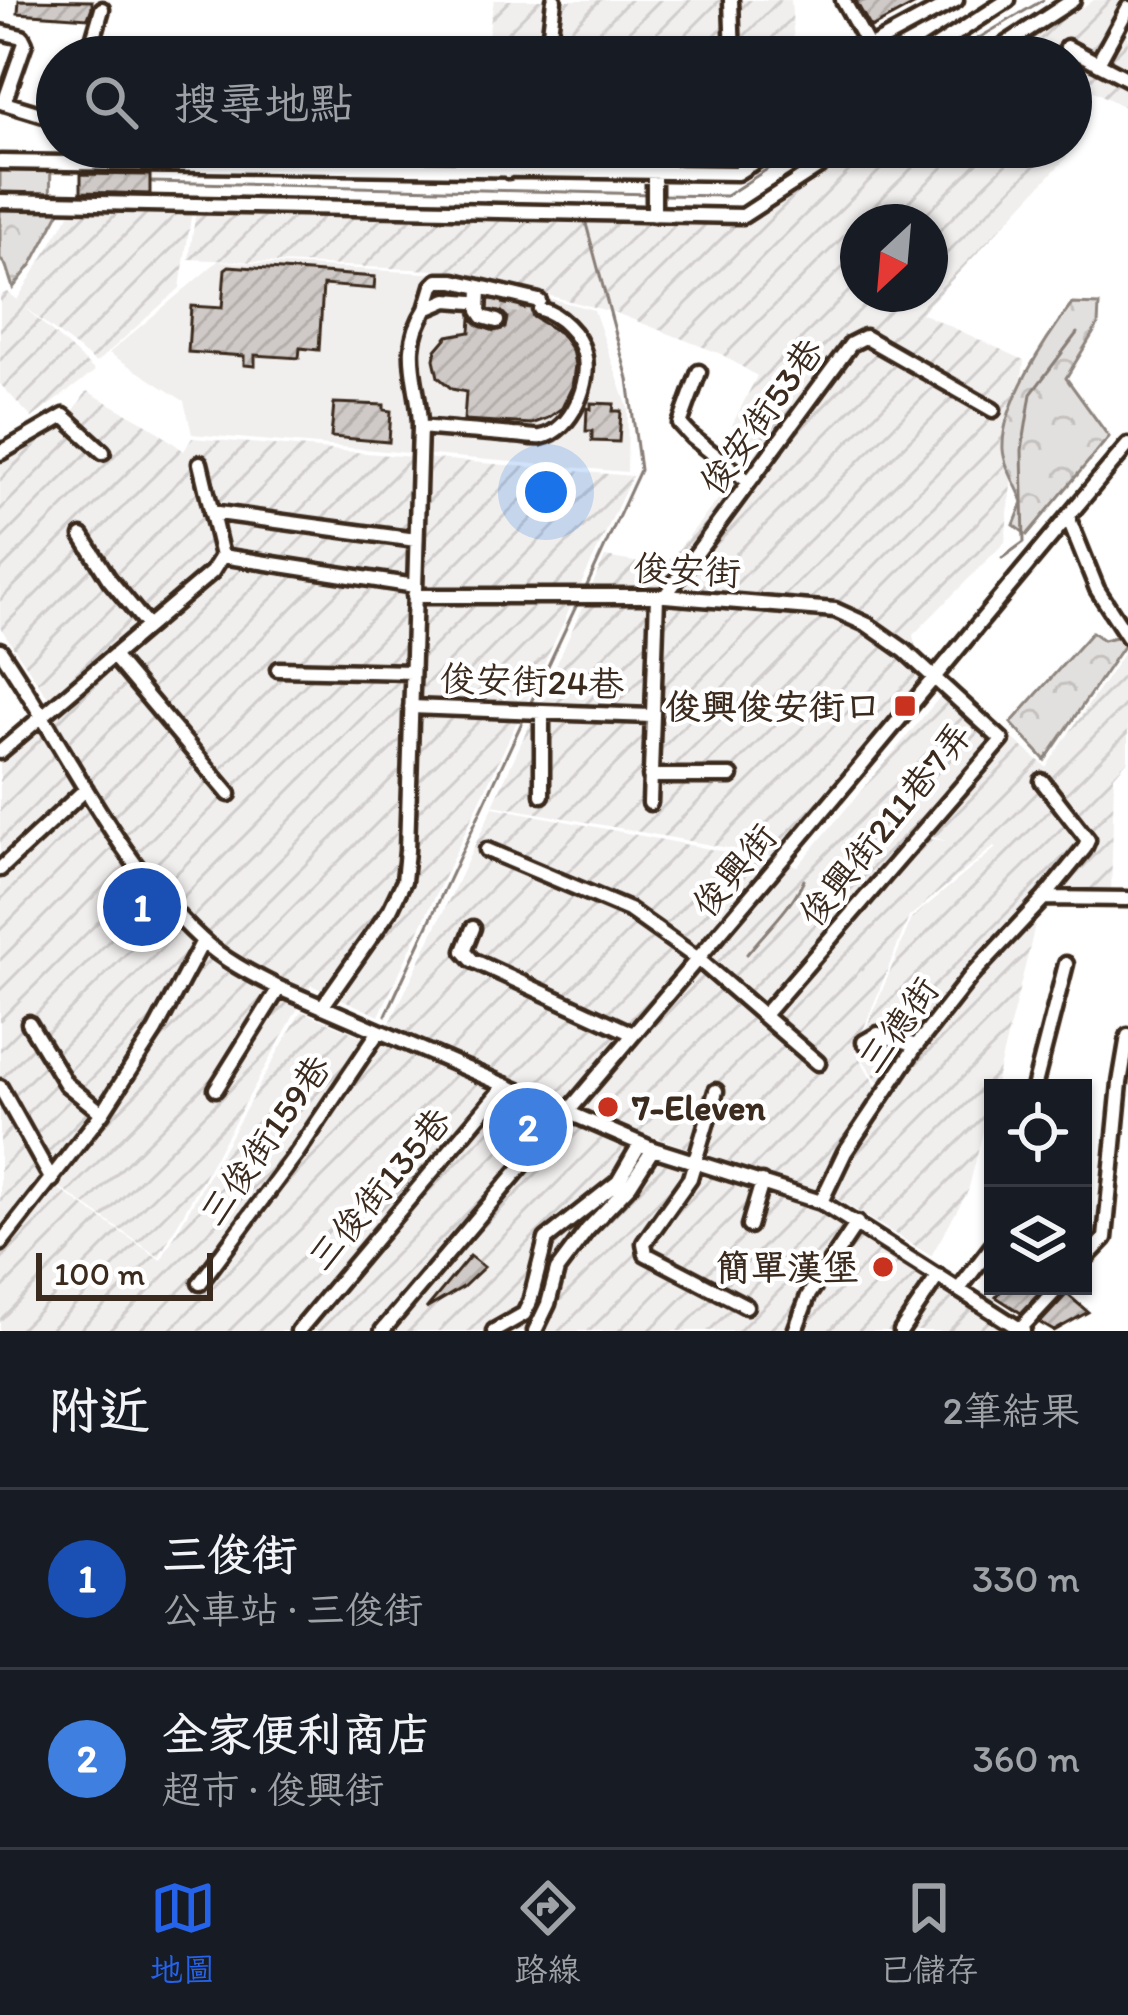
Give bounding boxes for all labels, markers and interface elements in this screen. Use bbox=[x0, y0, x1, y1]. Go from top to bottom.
search box bbox=[36, 36, 1092, 168]
icon: search bbox=[78, 69, 144, 135]
text: 搜尋地點 bbox=[174, 76, 354, 130]
north arrow bbox=[840, 204, 948, 312]
street label: 俊安街53巷 bbox=[690, 330, 832, 502]
your location bbox=[516, 462, 576, 522]
street label: 俊安街 bbox=[632, 546, 742, 594]
street label: 俊安街24巷 bbox=[439, 656, 625, 706]
place label: 俊興俊安街口 bbox=[665, 685, 881, 728]
marker: 俊興俊安街口 bbox=[892, 693, 918, 719]
street label: 俊興街211巷7弄 bbox=[790, 713, 980, 935]
street label: 俊興街 bbox=[683, 815, 785, 925]
pin: 1 bbox=[103, 862, 181, 952]
street label: 三德街 bbox=[849, 969, 947, 1081]
street label: 三俊街159巷 bbox=[190, 1046, 340, 1234]
map controls bbox=[984, 1079, 1092, 1295]
button: locate bbox=[984, 1079, 1092, 1187]
pin: 2 bbox=[489, 1082, 567, 1172]
place label: 7-Eleven bbox=[631, 1086, 766, 1129]
marker: 7-Eleven bbox=[595, 1094, 621, 1120]
street label: 三俊街135巷 bbox=[298, 1099, 460, 1279]
button: layers bbox=[984, 1187, 1092, 1295]
place label: 簡單漢堡 bbox=[715, 1246, 859, 1289]
scale bar bbox=[36, 1247, 213, 1300]
text: 100 m bbox=[54, 1254, 145, 1293]
marker: 簡單漢堡 bbox=[870, 1254, 896, 1280]
text: 附近 bbox=[48, 1380, 150, 1441]
text: 2筆結果 bbox=[942, 1387, 1080, 1434]
text: 三俊街 bbox=[162, 1527, 297, 1581]
text: 1 bbox=[78, 1555, 96, 1602]
text: 330 m bbox=[972, 1555, 1080, 1602]
text: 公車站 · 三俊街 bbox=[162, 1586, 423, 1633]
text: 全家便利商店 bbox=[162, 1707, 432, 1761]
text: 2 bbox=[77, 1735, 97, 1782]
text: 360 m bbox=[973, 1735, 1080, 1782]
text: 超市 · 俊興街 bbox=[162, 1766, 384, 1813]
tab: 地圖 bbox=[150, 1875, 216, 1990]
tab: 路線 bbox=[515, 1875, 581, 1990]
tab: 已儲存 bbox=[880, 1875, 979, 1990]

